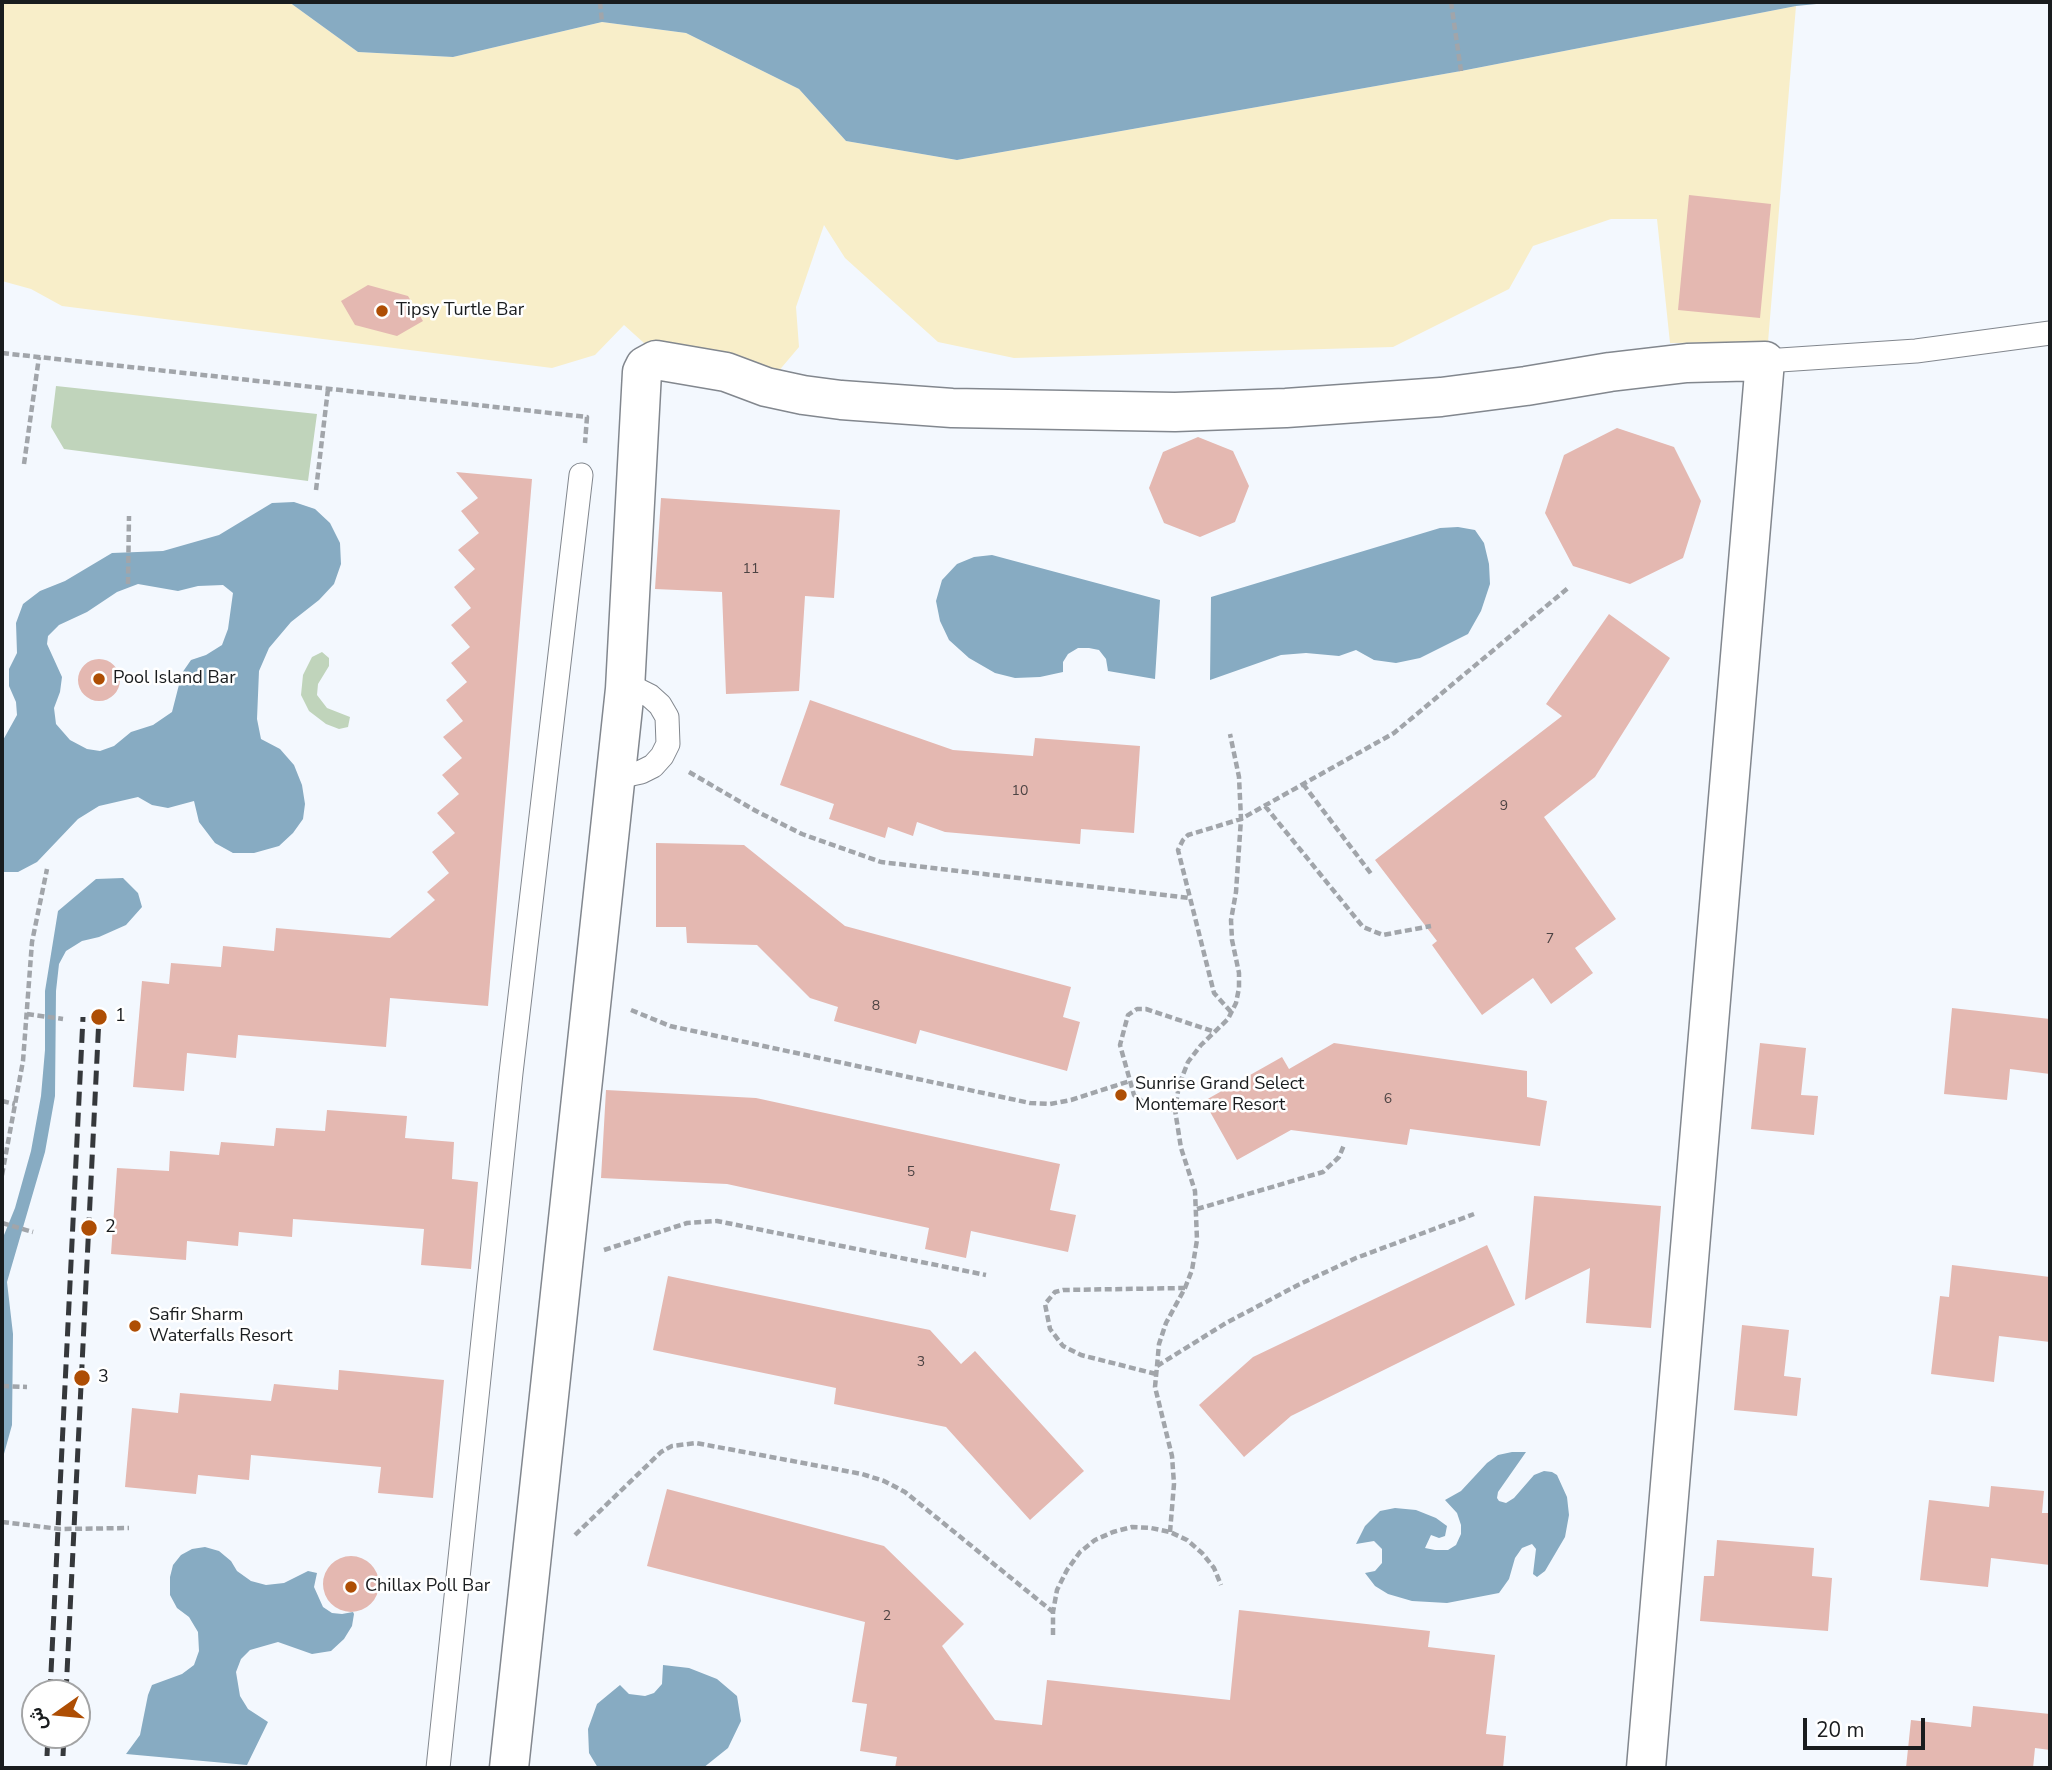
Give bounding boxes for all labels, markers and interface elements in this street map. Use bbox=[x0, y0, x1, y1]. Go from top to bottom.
place label: Tipsy Turtle Bar bbox=[396, 300, 524, 322]
marker: Tipsy Turtle Bar bbox=[374, 303, 390, 319]
house number: 11 bbox=[743, 562, 759, 578]
place label: Pool Island Bar bbox=[113, 668, 236, 690]
marker: Pool Island Bar bbox=[91, 671, 107, 687]
house number: 10 bbox=[1012, 784, 1028, 800]
house number: 9 bbox=[1500, 799, 1508, 815]
house number: 7 bbox=[1546, 932, 1554, 948]
house number: 8 bbox=[872, 999, 880, 1015]
place label: 1 bbox=[115, 1006, 126, 1028]
marker: 1 bbox=[89, 1007, 109, 1027]
place label: Sunrise Grand Select Montemare Resort bbox=[1135, 1074, 1304, 1116]
marker: Sunrise Grand Select Montemare Resort bbox=[1113, 1087, 1129, 1103]
house number: 6 bbox=[1384, 1092, 1392, 1108]
house number: 5 bbox=[907, 1165, 915, 1181]
place label: 2 bbox=[105, 1217, 116, 1239]
marker: 2 bbox=[79, 1218, 99, 1238]
place label: Safir Sharm Waterfalls Resort bbox=[149, 1305, 293, 1348]
marker: Safir Sharm Waterfalls Resort bbox=[127, 1318, 143, 1334]
house number: 3 bbox=[917, 1355, 925, 1371]
place label: 3 bbox=[98, 1367, 109, 1389]
marker: 3 bbox=[72, 1368, 92, 1388]
place label: Chillax Poll Bar bbox=[365, 1576, 490, 1598]
marker: Chillax Poll Bar bbox=[343, 1579, 359, 1595]
house number: 2 bbox=[883, 1609, 891, 1625]
north arrow bbox=[21, 1679, 91, 1749]
scale bar bbox=[1807, 1704, 1930, 1748]
text: ش bbox=[22, 1705, 53, 1733]
text: 20 m bbox=[1816, 1716, 1865, 1744]

